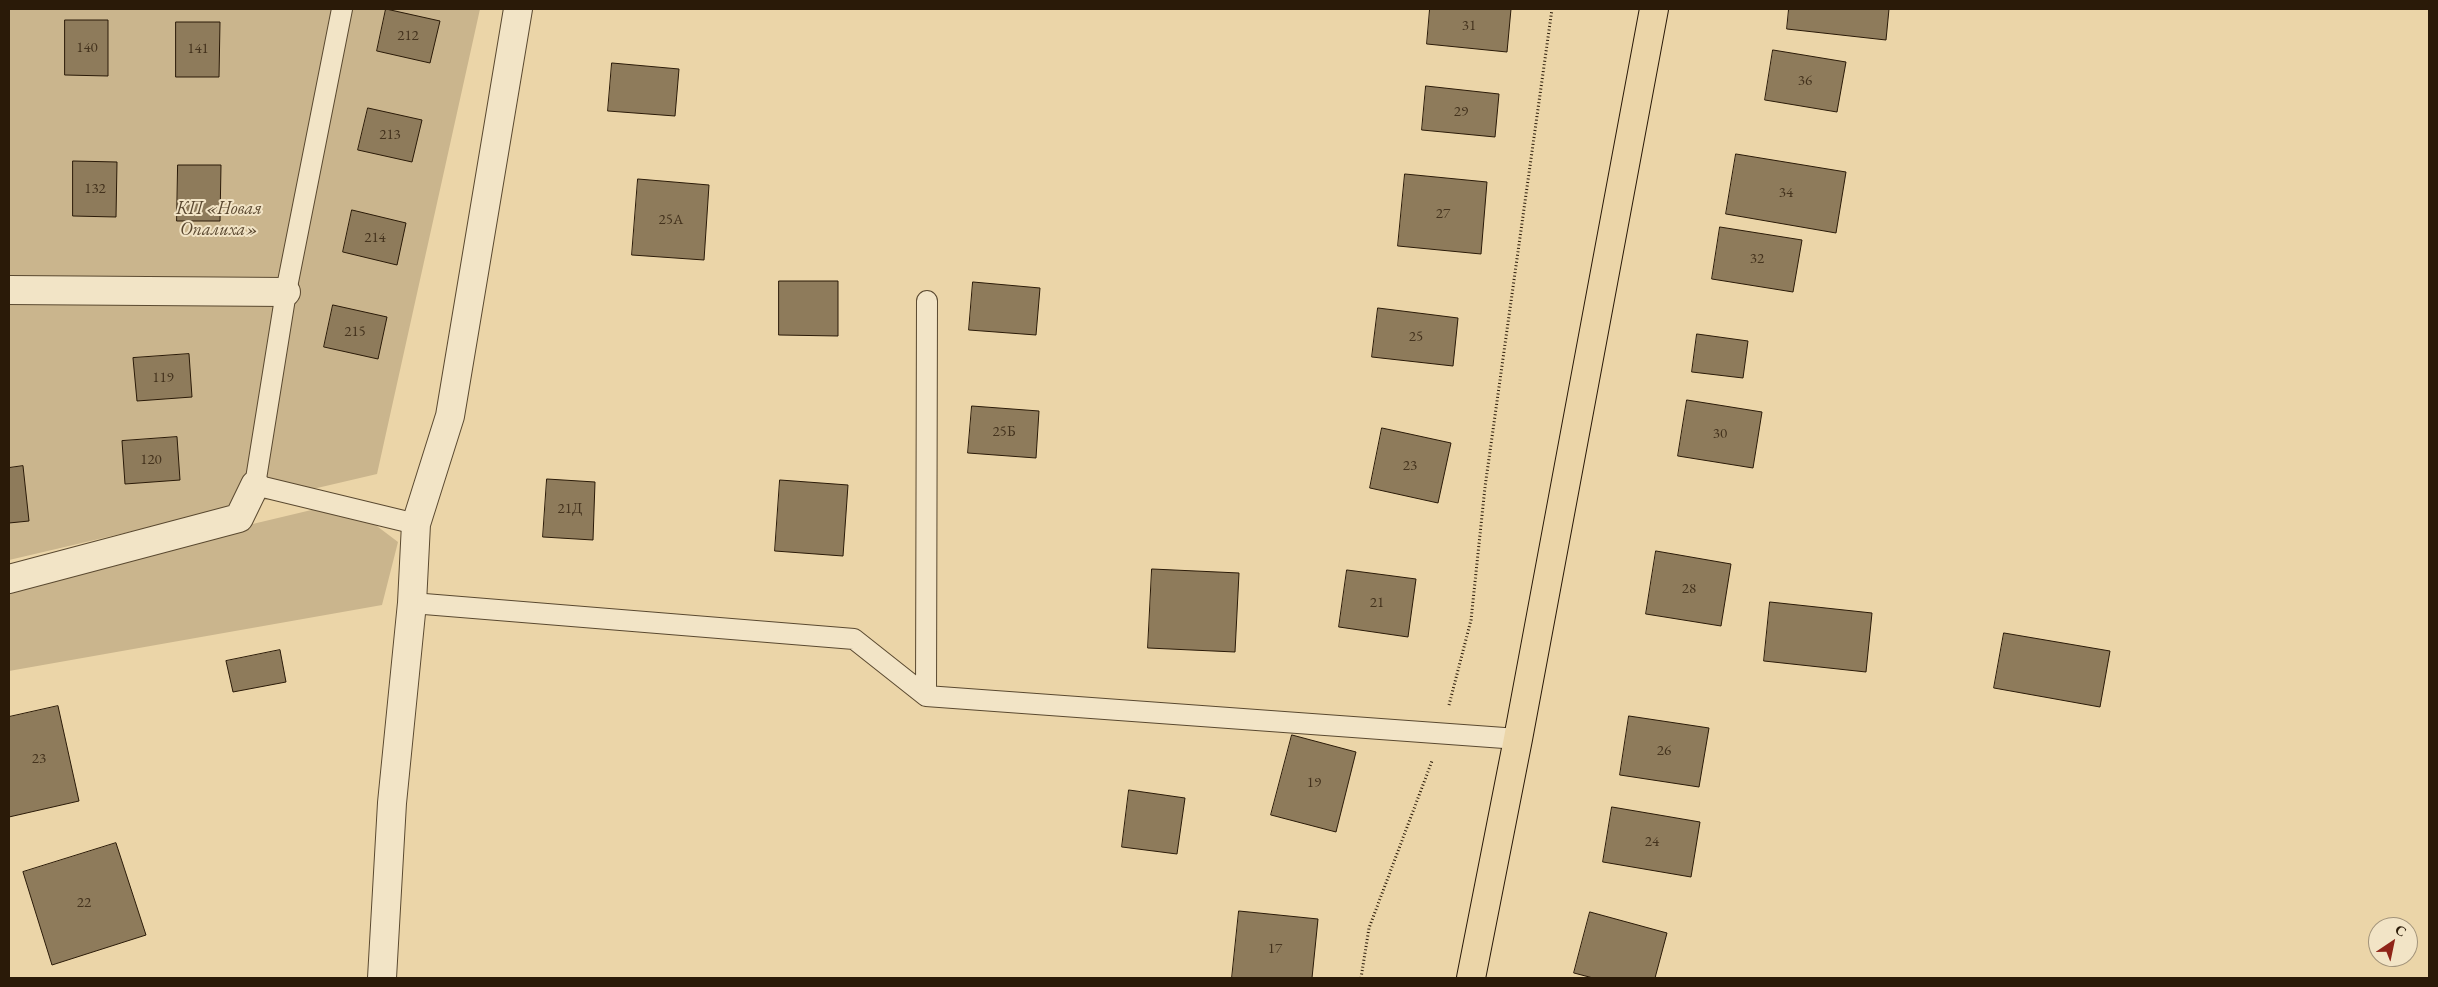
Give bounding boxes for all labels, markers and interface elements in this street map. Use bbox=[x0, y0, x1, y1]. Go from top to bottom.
house number: 31 bbox=[1462, 17, 1476, 35]
house number: 212 bbox=[397, 27, 419, 45]
house number: 140 bbox=[76, 39, 98, 57]
house number: 141 bbox=[187, 40, 209, 58]
house number: 36 bbox=[1798, 72, 1812, 90]
house number: 29 bbox=[1454, 103, 1468, 121]
house number: 213 bbox=[379, 126, 401, 144]
house number: 132 bbox=[84, 180, 106, 198]
house number: 34 bbox=[1779, 184, 1793, 202]
park label: КП «Новая Опалиха» bbox=[176, 198, 262, 240]
house number: 27 bbox=[1436, 205, 1450, 223]
house number: 25А bbox=[659, 211, 683, 229]
house number: 214 bbox=[364, 229, 386, 247]
house number: 32 bbox=[1750, 250, 1764, 268]
house number: 215 bbox=[344, 323, 366, 341]
house number: 25 bbox=[1409, 328, 1423, 346]
house number: 119 bbox=[152, 369, 174, 387]
house number: 25Б bbox=[992, 423, 1016, 441]
house number: 30 bbox=[1713, 425, 1727, 443]
house number: 120 bbox=[140, 451, 162, 469]
house number: 23 bbox=[1403, 457, 1417, 475]
house number: 21Д bbox=[558, 500, 582, 518]
house number: 28 bbox=[1682, 580, 1696, 598]
house number: 21 bbox=[1370, 594, 1384, 612]
house number: 26 bbox=[1657, 742, 1671, 760]
house number: 23 bbox=[32, 750, 46, 768]
house number: 19 bbox=[1307, 774, 1321, 792]
house number: 24 bbox=[1645, 833, 1659, 851]
house number: 22 bbox=[77, 894, 91, 912]
north arrow bbox=[2368, 917, 2418, 967]
text: С bbox=[2392, 920, 2410, 941]
house number: 17 bbox=[1268, 940, 1282, 958]

